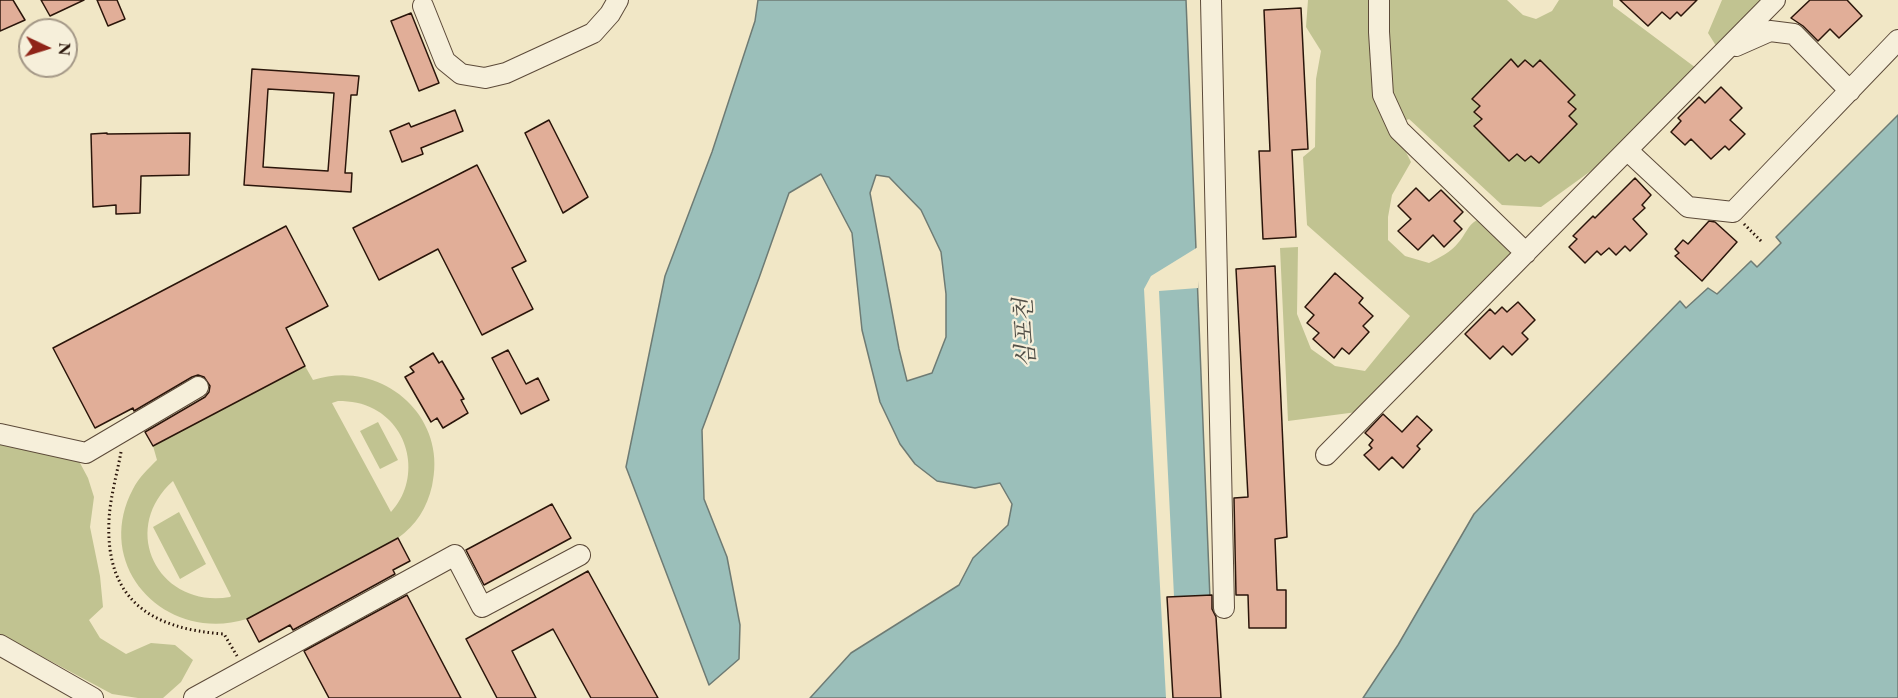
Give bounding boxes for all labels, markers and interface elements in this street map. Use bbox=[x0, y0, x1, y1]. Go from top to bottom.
north arrow bbox=[18, 18, 78, 78]
text: N bbox=[54, 42, 75, 56]
water label: 심포천 bbox=[1010, 298, 1042, 368]

